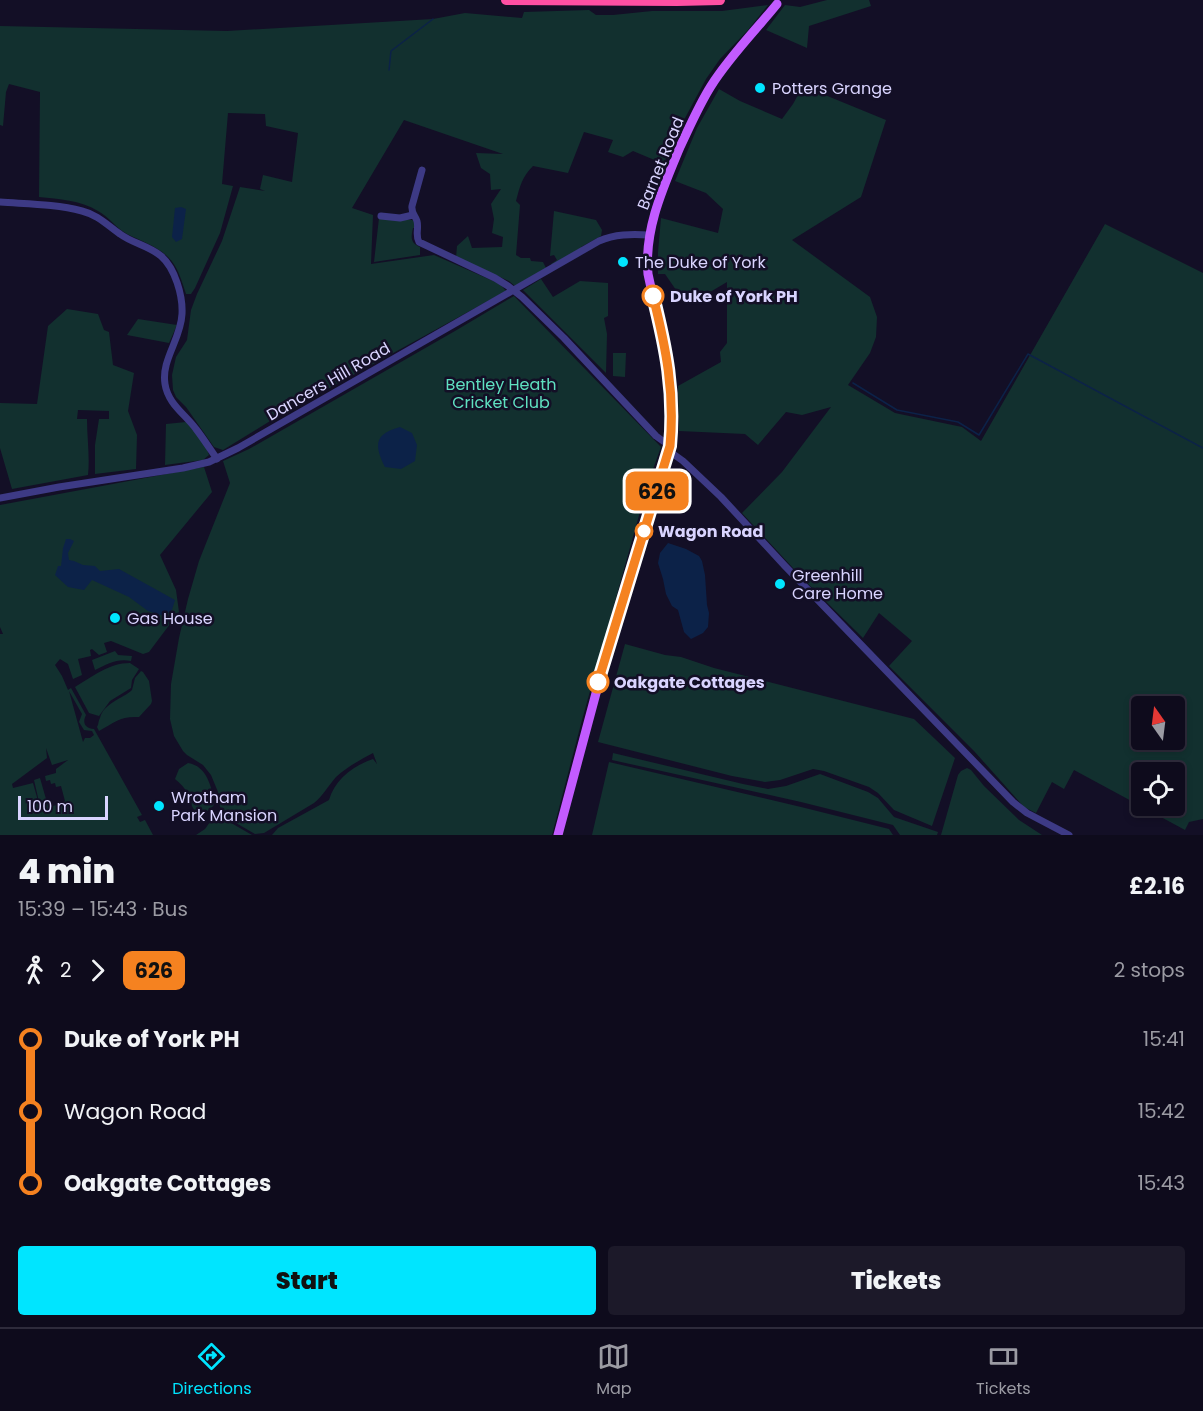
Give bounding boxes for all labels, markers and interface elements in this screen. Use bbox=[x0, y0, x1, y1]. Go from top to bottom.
place label: Potters Grange bbox=[772, 77, 892, 100]
marker: Potters Grange bbox=[753, 81, 767, 95]
street label: Barnet Road bbox=[631, 113, 690, 213]
place label: The Duke of York bbox=[635, 251, 766, 274]
marker: The Duke of York bbox=[616, 255, 630, 269]
marker: Duke of York PH bbox=[642, 285, 664, 307]
place label: Duke of York PH bbox=[670, 285, 798, 308]
street label: Dancers Hill Road bbox=[262, 337, 394, 426]
park label: Bentley Heath Cricket Club bbox=[446, 373, 556, 414]
line badge: 626 bbox=[622, 472, 692, 510]
text: 626 bbox=[638, 477, 676, 506]
place label: Wagon Road bbox=[658, 520, 763, 543]
marker: Wagon Road bbox=[635, 522, 653, 540]
place label: Greenhill Care Home bbox=[792, 564, 883, 605]
marker: Greenhill Care Home bbox=[773, 577, 787, 591]
place label: Gas House bbox=[127, 607, 213, 630]
marker: Gas House bbox=[108, 611, 122, 625]
marker: Oakgate Cottages bbox=[587, 671, 609, 693]
place label: Oakgate Cottages bbox=[614, 671, 765, 694]
north arrow bbox=[1131, 696, 1185, 750]
map controls bbox=[1131, 696, 1185, 816]
button: locate bbox=[1131, 762, 1185, 816]
place label: Wrotham Park Mansion bbox=[171, 786, 277, 827]
scale bar bbox=[18, 793, 108, 820]
text: 100 m bbox=[27, 795, 73, 818]
marker: Wrotham Park Mansion bbox=[152, 799, 166, 813]
text: 4 min bbox=[18, 848, 115, 895]
text: £2.16 bbox=[1129, 871, 1185, 902]
text: 15:39 – 15:43 · Bus bbox=[18, 895, 188, 923]
icon: walk bbox=[18, 954, 51, 987]
icon: forward bbox=[81, 954, 114, 987]
text: 2 bbox=[60, 956, 72, 984]
text: 626 bbox=[135, 956, 173, 985]
text: 2 stops bbox=[1114, 956, 1185, 984]
text: Duke of York PH bbox=[64, 1024, 240, 1055]
text: 15:41 bbox=[1143, 1025, 1185, 1053]
text: Wagon Road bbox=[64, 1096, 206, 1127]
text: 15:42 bbox=[1138, 1097, 1185, 1125]
text: Oakgate Cottages bbox=[64, 1168, 271, 1199]
text: 15:43 bbox=[1137, 1169, 1185, 1197]
button: Start bbox=[18, 1246, 596, 1315]
button: Tickets bbox=[608, 1246, 1185, 1315]
tab: Directions bbox=[172, 1340, 252, 1401]
tab: Map bbox=[596, 1340, 632, 1401]
tab: Tickets bbox=[976, 1340, 1031, 1401]

